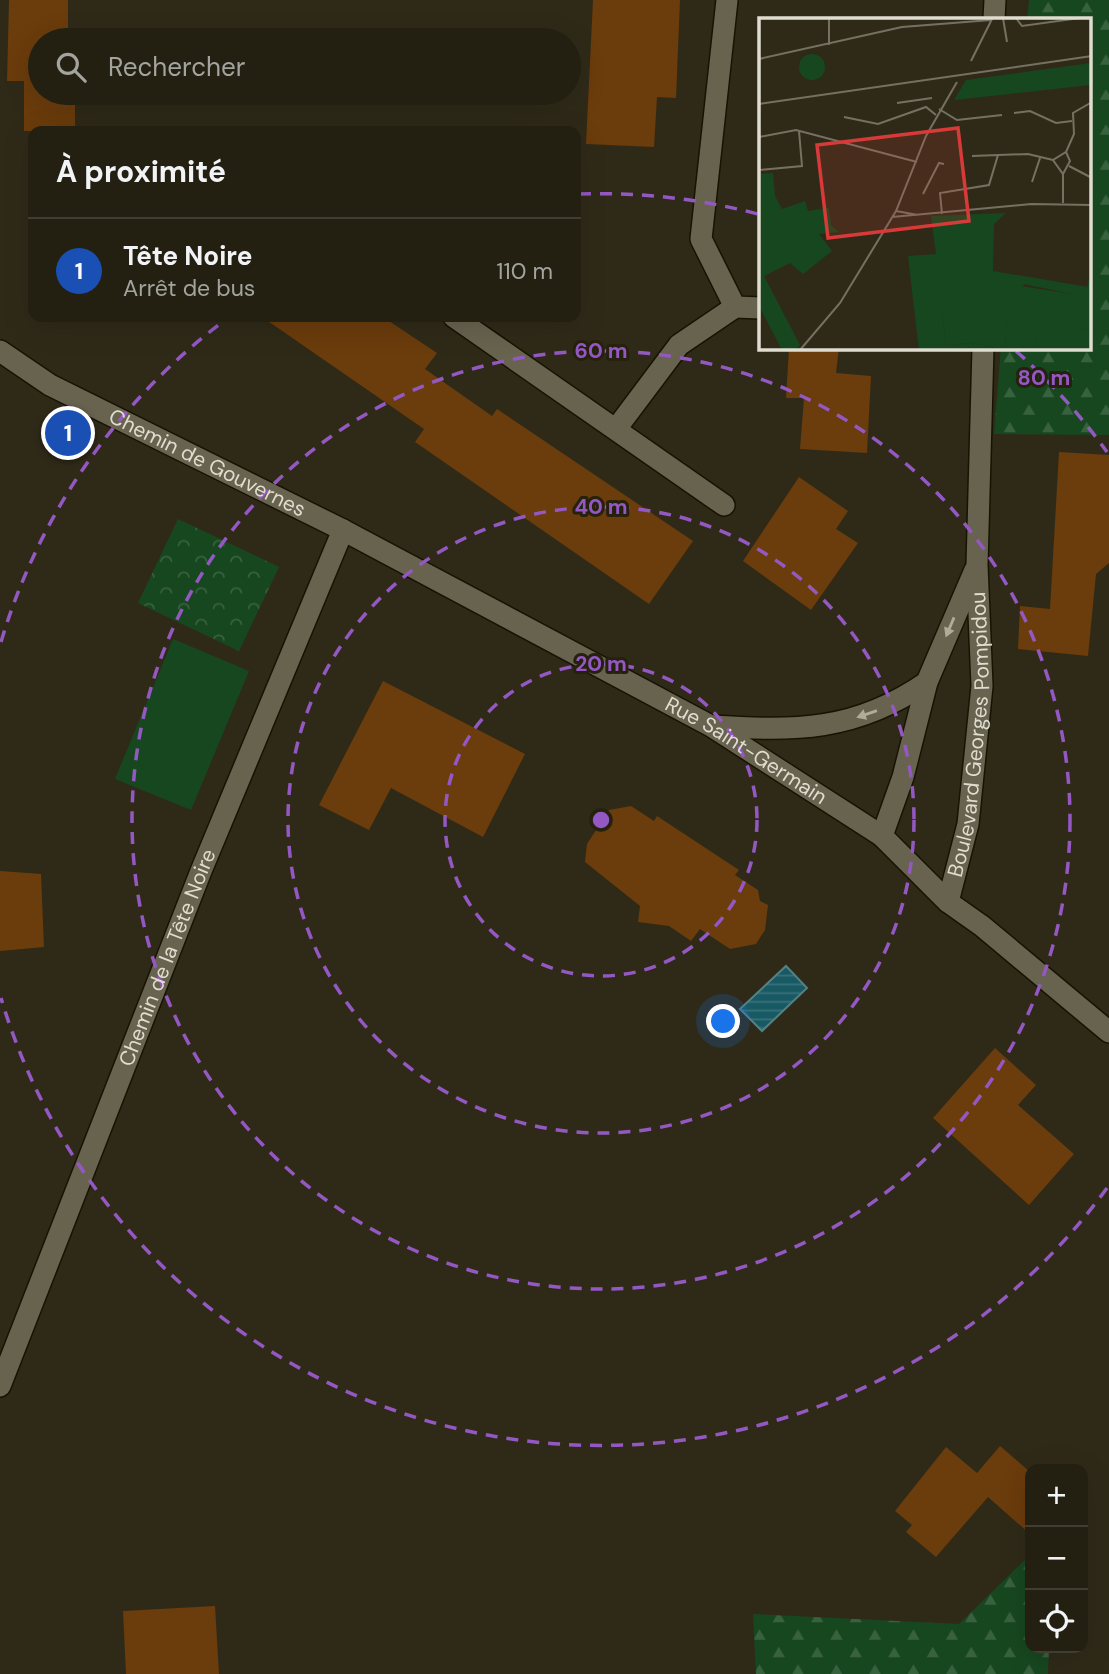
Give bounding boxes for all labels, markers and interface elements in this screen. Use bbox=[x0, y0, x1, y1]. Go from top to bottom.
inset map bbox=[759, 18, 1092, 350]
search box bbox=[28, 28, 581, 105]
icon: search bbox=[52, 48, 90, 86]
text: Rechercher bbox=[108, 50, 245, 84]
text: À proximité bbox=[56, 152, 226, 191]
text: Tête Noire bbox=[123, 239, 252, 273]
text: 1 bbox=[75, 256, 83, 286]
text: 110 m bbox=[496, 256, 553, 286]
text: Arrêt de bus bbox=[123, 273, 255, 303]
text: 60 m bbox=[575, 337, 627, 365]
text: 80 m bbox=[1018, 364, 1070, 392]
street label: Chemin de Gouvernes bbox=[104, 402, 311, 523]
pin: 1 bbox=[45, 407, 91, 459]
text: 40 m bbox=[574, 493, 628, 521]
street label: Boulevard Georges Pompidou bbox=[941, 591, 996, 880]
one-way arrow bbox=[944, 617, 955, 638]
text: 20 m bbox=[575, 650, 627, 678]
street label: Rue Saint-Germain bbox=[660, 690, 832, 811]
one-way arrow bbox=[856, 709, 877, 720]
centre of rings bbox=[589, 808, 613, 832]
street label: Chemin de la Tête Noire bbox=[112, 845, 223, 1070]
your location bbox=[706, 1004, 740, 1038]
map controls bbox=[1025, 1464, 1088, 1653]
button: + bbox=[1025, 1464, 1088, 1527]
button: − bbox=[1025, 1527, 1088, 1590]
button: locate bbox=[1025, 1590, 1088, 1653]

